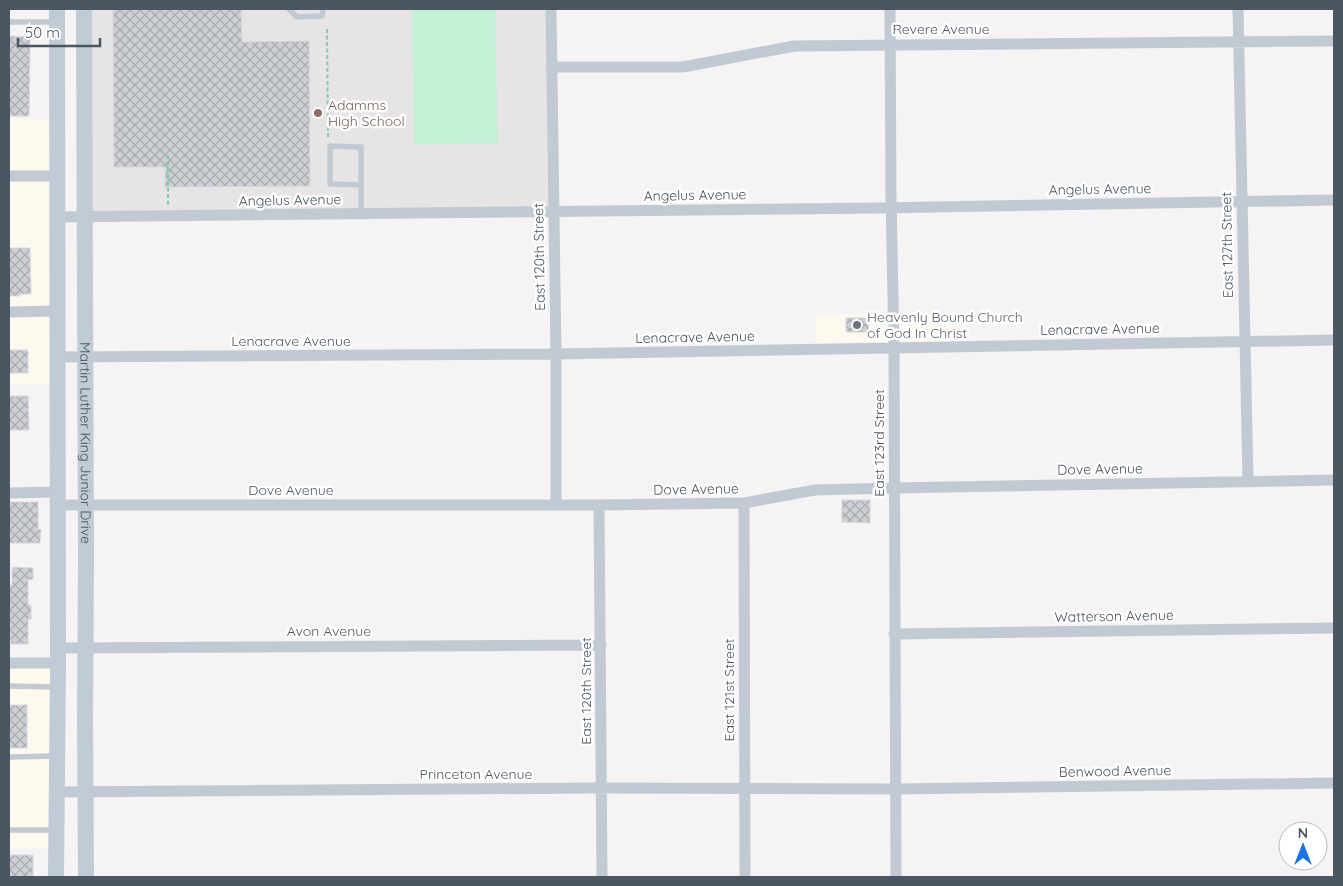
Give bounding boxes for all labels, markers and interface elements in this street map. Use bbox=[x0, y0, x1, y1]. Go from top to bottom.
scale bar bbox=[18, 15, 100, 47]
street label: Revere Avenue bbox=[892, 20, 990, 38]
text: 50 m bbox=[25, 23, 60, 42]
place label: Adamms High School bbox=[328, 96, 405, 130]
marker: Adamms High School bbox=[312, 107, 324, 119]
street label: Angelus Avenue bbox=[1048, 179, 1152, 199]
street label: Angelus Avenue bbox=[643, 185, 747, 205]
street label: Angelus Avenue bbox=[238, 190, 342, 210]
street label: East 127th Street bbox=[1217, 191, 1237, 298]
street label: East 120th Street bbox=[529, 203, 549, 311]
place label: Heavenly Bound Church of God In Christ bbox=[867, 308, 1023, 342]
marker: Heavenly Bound Church of God In Christ bbox=[851, 319, 863, 331]
street label: Lenacrave Avenue bbox=[1040, 319, 1160, 339]
street label: Lenacrave Avenue bbox=[635, 327, 755, 347]
street label: Lenacrave Avenue bbox=[231, 332, 351, 350]
street label: Martin Luther King Junior Drive bbox=[76, 342, 95, 544]
street label: East 123rd Street bbox=[870, 389, 888, 497]
street label: Dove Avenue bbox=[1057, 459, 1143, 479]
street label: Dove Avenue bbox=[653, 479, 739, 499]
street label: Dove Avenue bbox=[248, 481, 334, 499]
street label: Watterson Avenue bbox=[1054, 606, 1174, 626]
street label: Avon Avenue bbox=[287, 622, 371, 640]
street label: East 120th Street bbox=[577, 637, 595, 745]
street label: East 121st Street bbox=[720, 638, 738, 742]
street label: Benwood Avenue bbox=[1058, 761, 1172, 781]
street label: Princeton Avenue bbox=[420, 765, 533, 783]
north arrow bbox=[1278, 821, 1328, 871]
text: N bbox=[1298, 824, 1308, 842]

